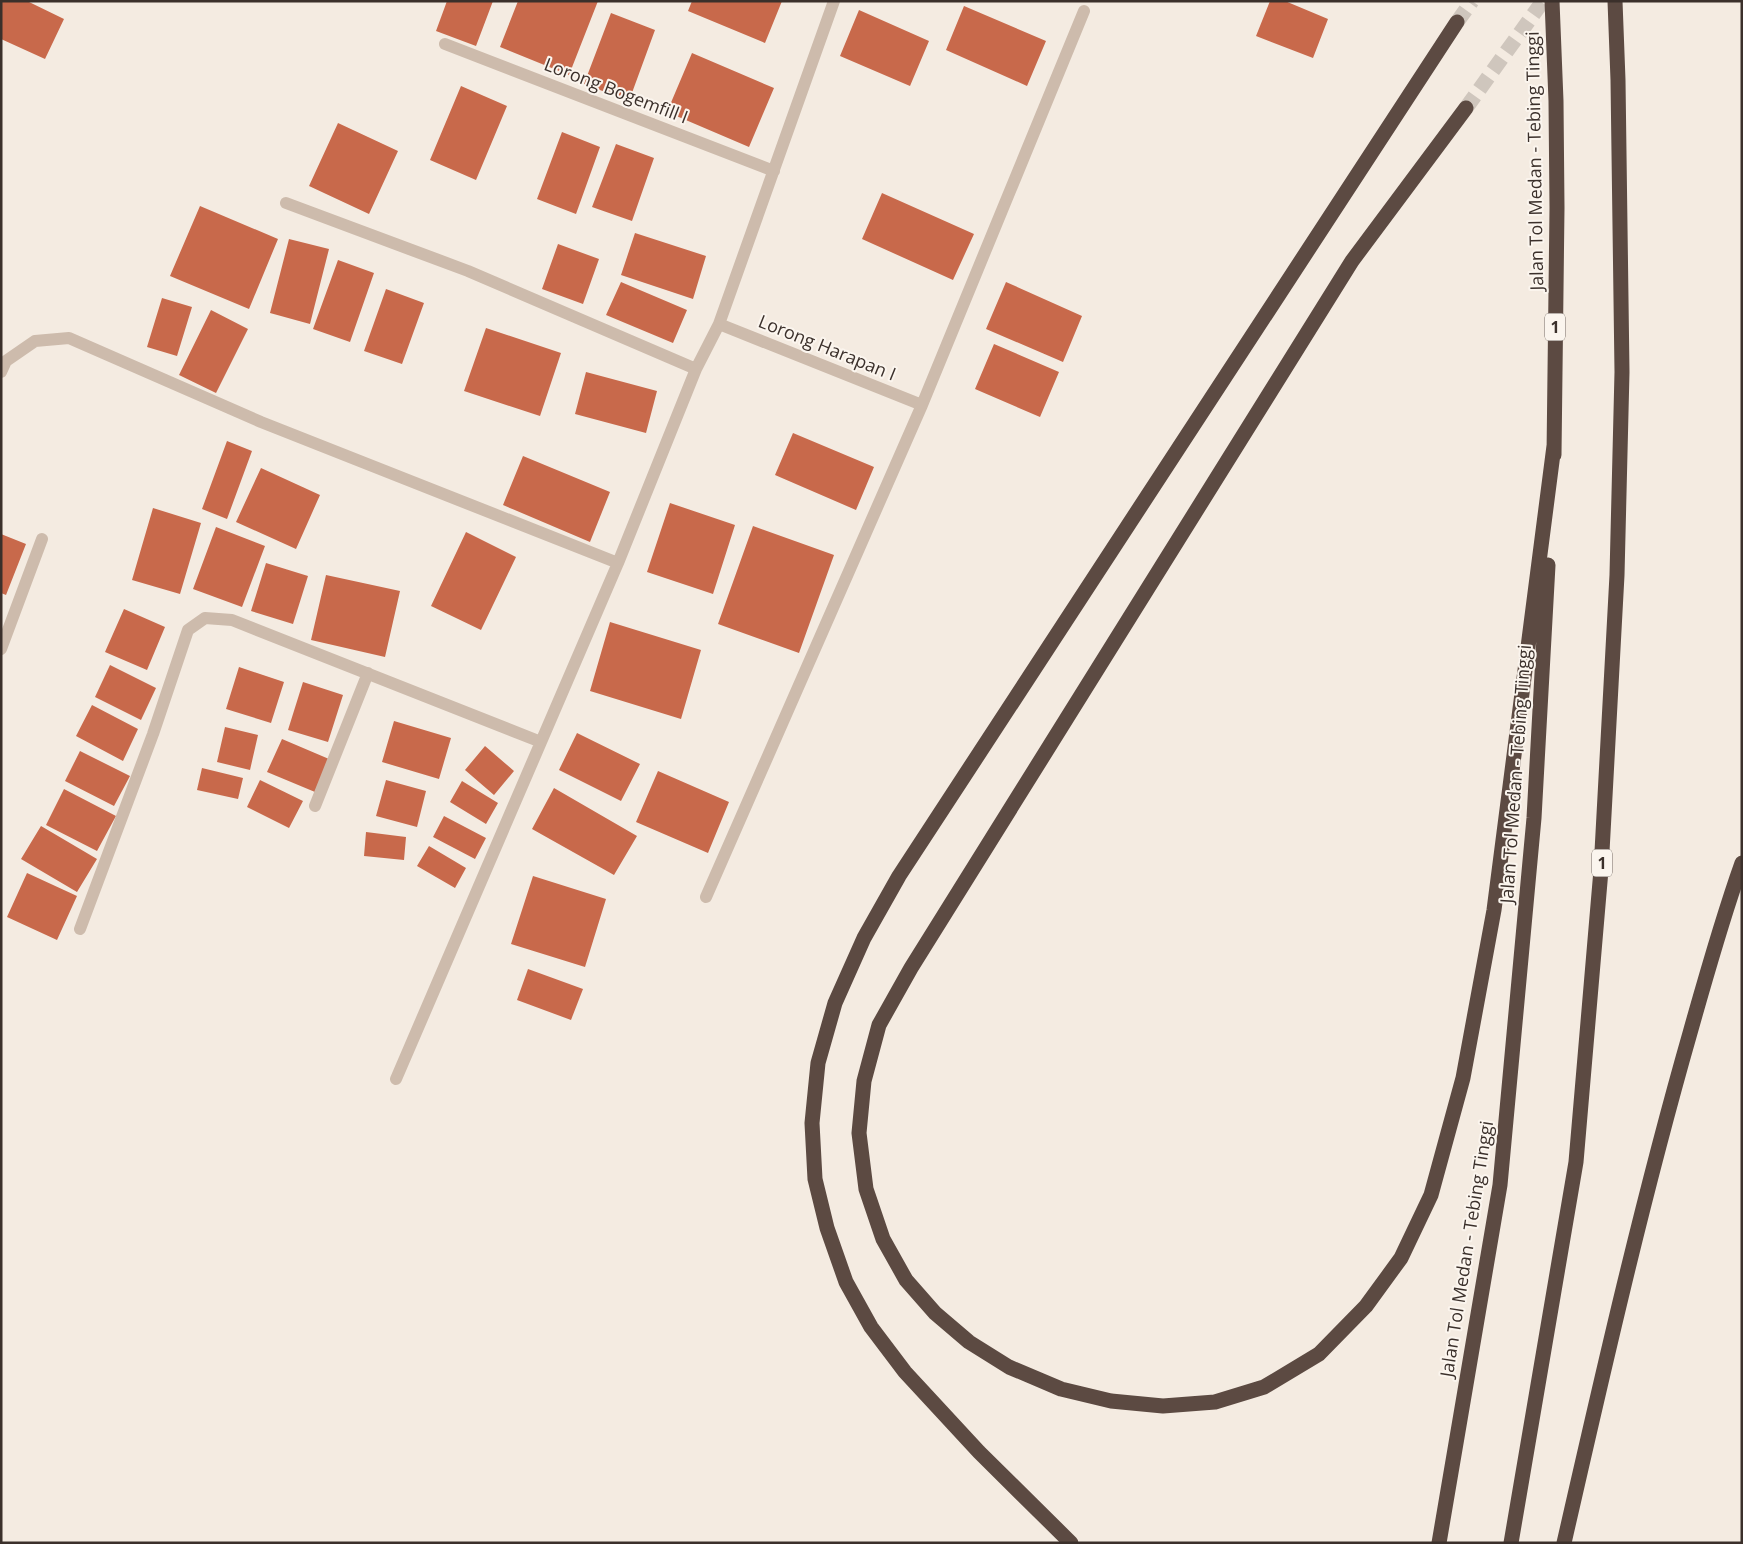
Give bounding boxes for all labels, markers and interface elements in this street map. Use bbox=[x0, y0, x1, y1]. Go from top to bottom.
street label: Jalan Tol Medan - Tebing Tinggi bbox=[1520, 31, 1548, 293]
street label: Lorong Bogemfill I bbox=[541, 52, 692, 129]
street label: Lorong Harapan I bbox=[755, 309, 900, 386]
road number: 1 bbox=[1545, 314, 1565, 341]
street label: Jalan Tol Medan - Tebing Tinggi bbox=[1494, 644, 1536, 906]
road number: 1 bbox=[1592, 850, 1612, 876]
street label: Jalan Tol Medan - Tebing Tinggi bbox=[1434, 1119, 1498, 1381]

